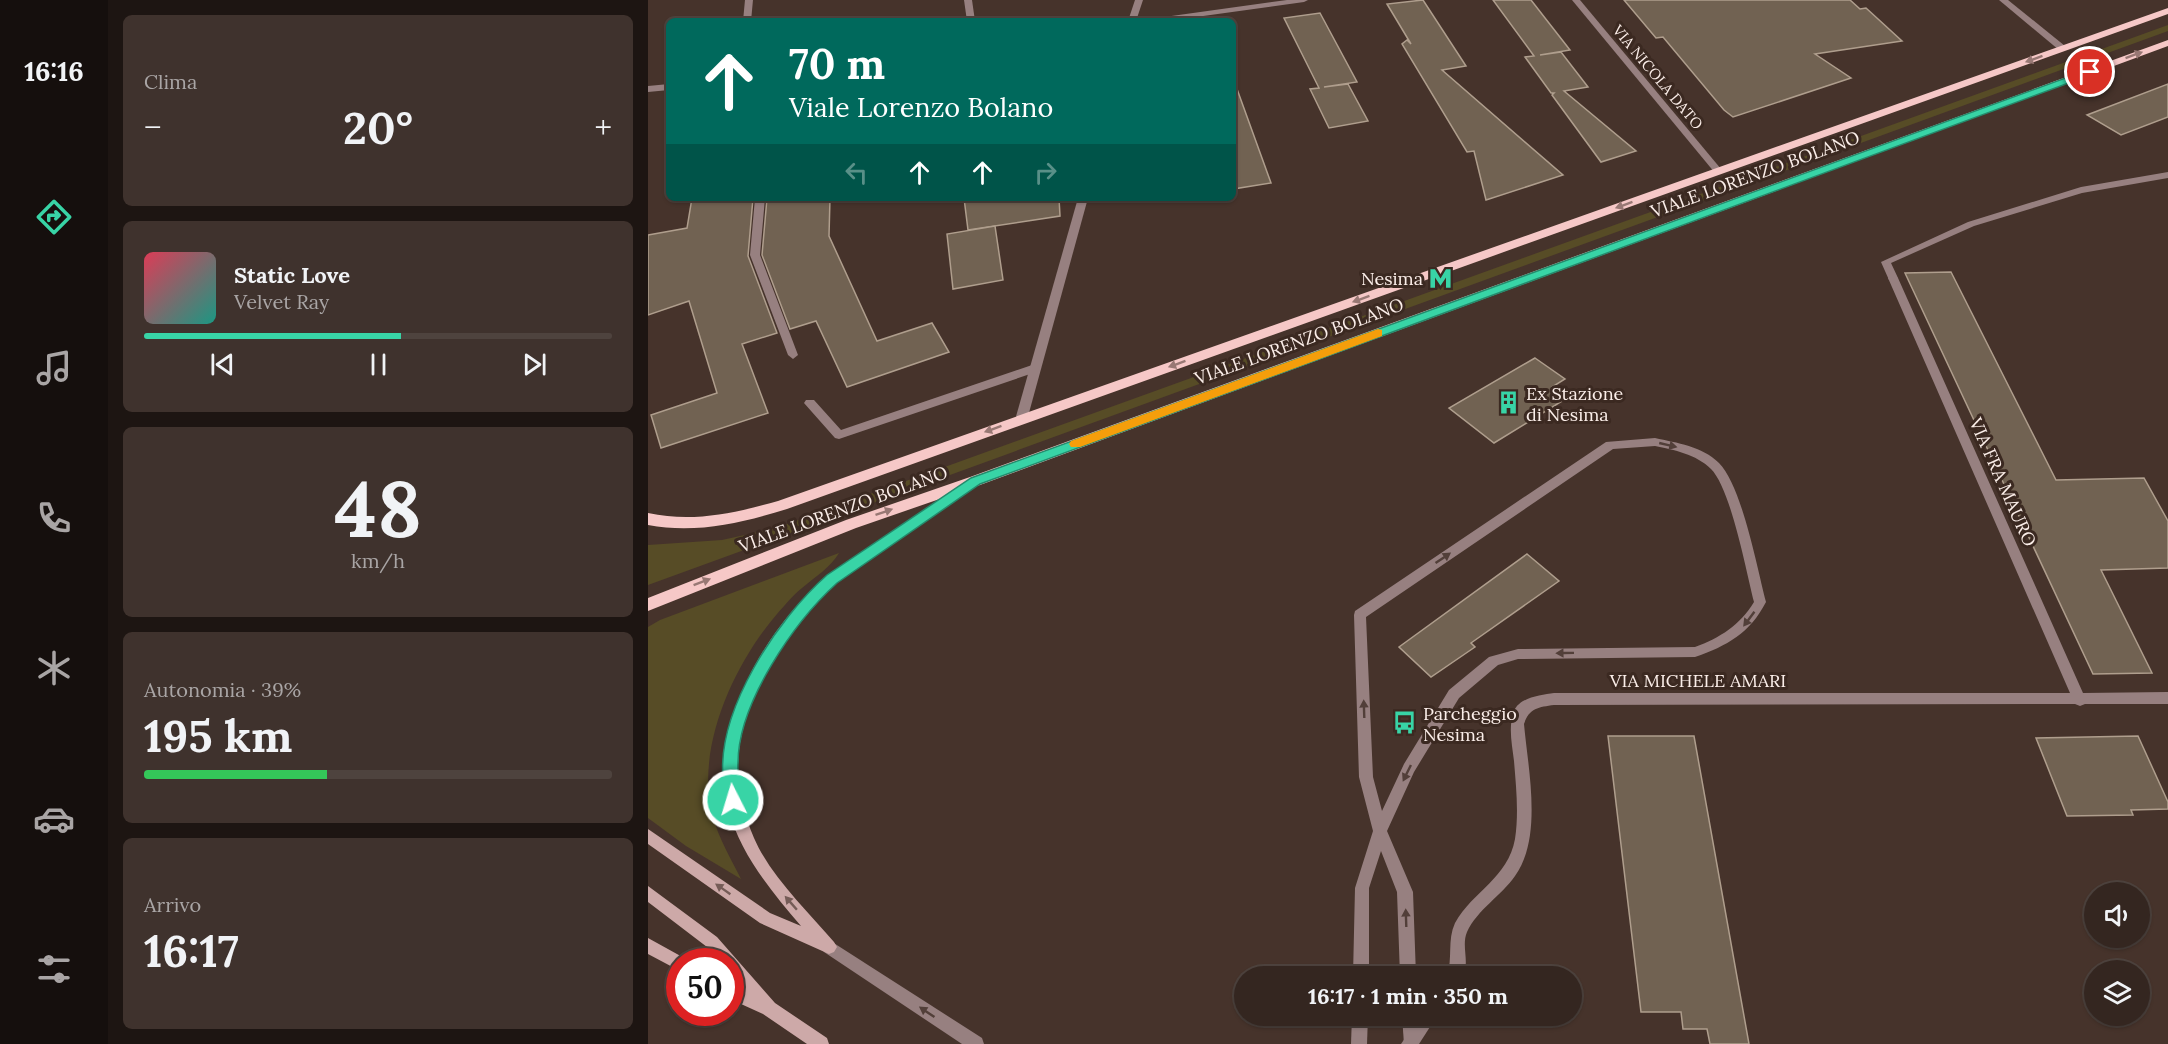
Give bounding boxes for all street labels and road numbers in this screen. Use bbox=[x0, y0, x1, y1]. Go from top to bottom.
street label: VIA NICOLA DATO bbox=[1608, 20, 1707, 133]
street label: VIALE LORENZO BOLANO bbox=[1646, 125, 1863, 223]
street label: VIALE LORENZO BOLANO bbox=[1190, 292, 1407, 390]
street label: VIA FRA MAURO bbox=[1964, 413, 2042, 550]
street label: VIALE LORENZO BOLANO bbox=[734, 460, 951, 558]
street label: VIA MICHELE AMARI bbox=[1609, 669, 1786, 692]

